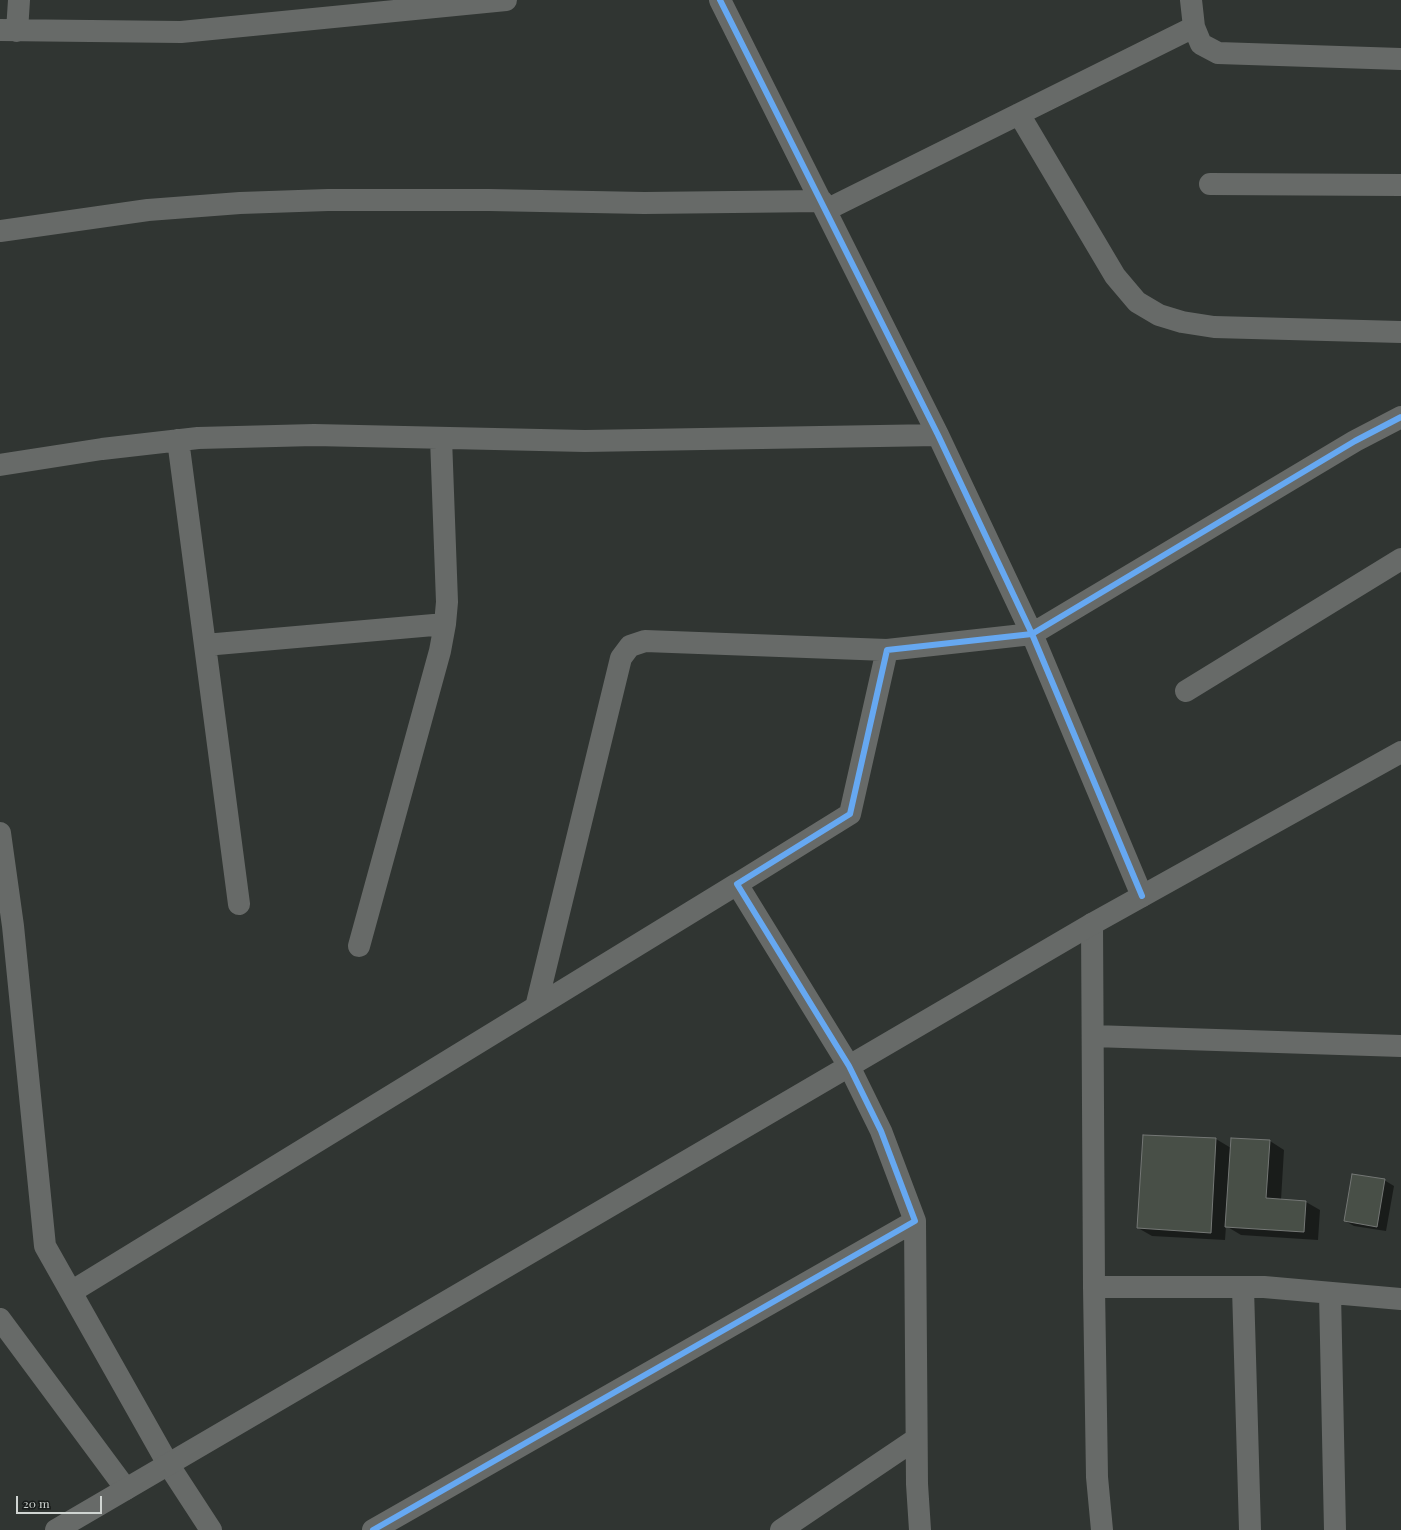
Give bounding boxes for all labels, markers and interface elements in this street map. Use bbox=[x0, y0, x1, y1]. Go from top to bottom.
scale bar bbox=[18, 1488, 104, 1514]
text: 20 m bbox=[23, 1495, 50, 1511]

